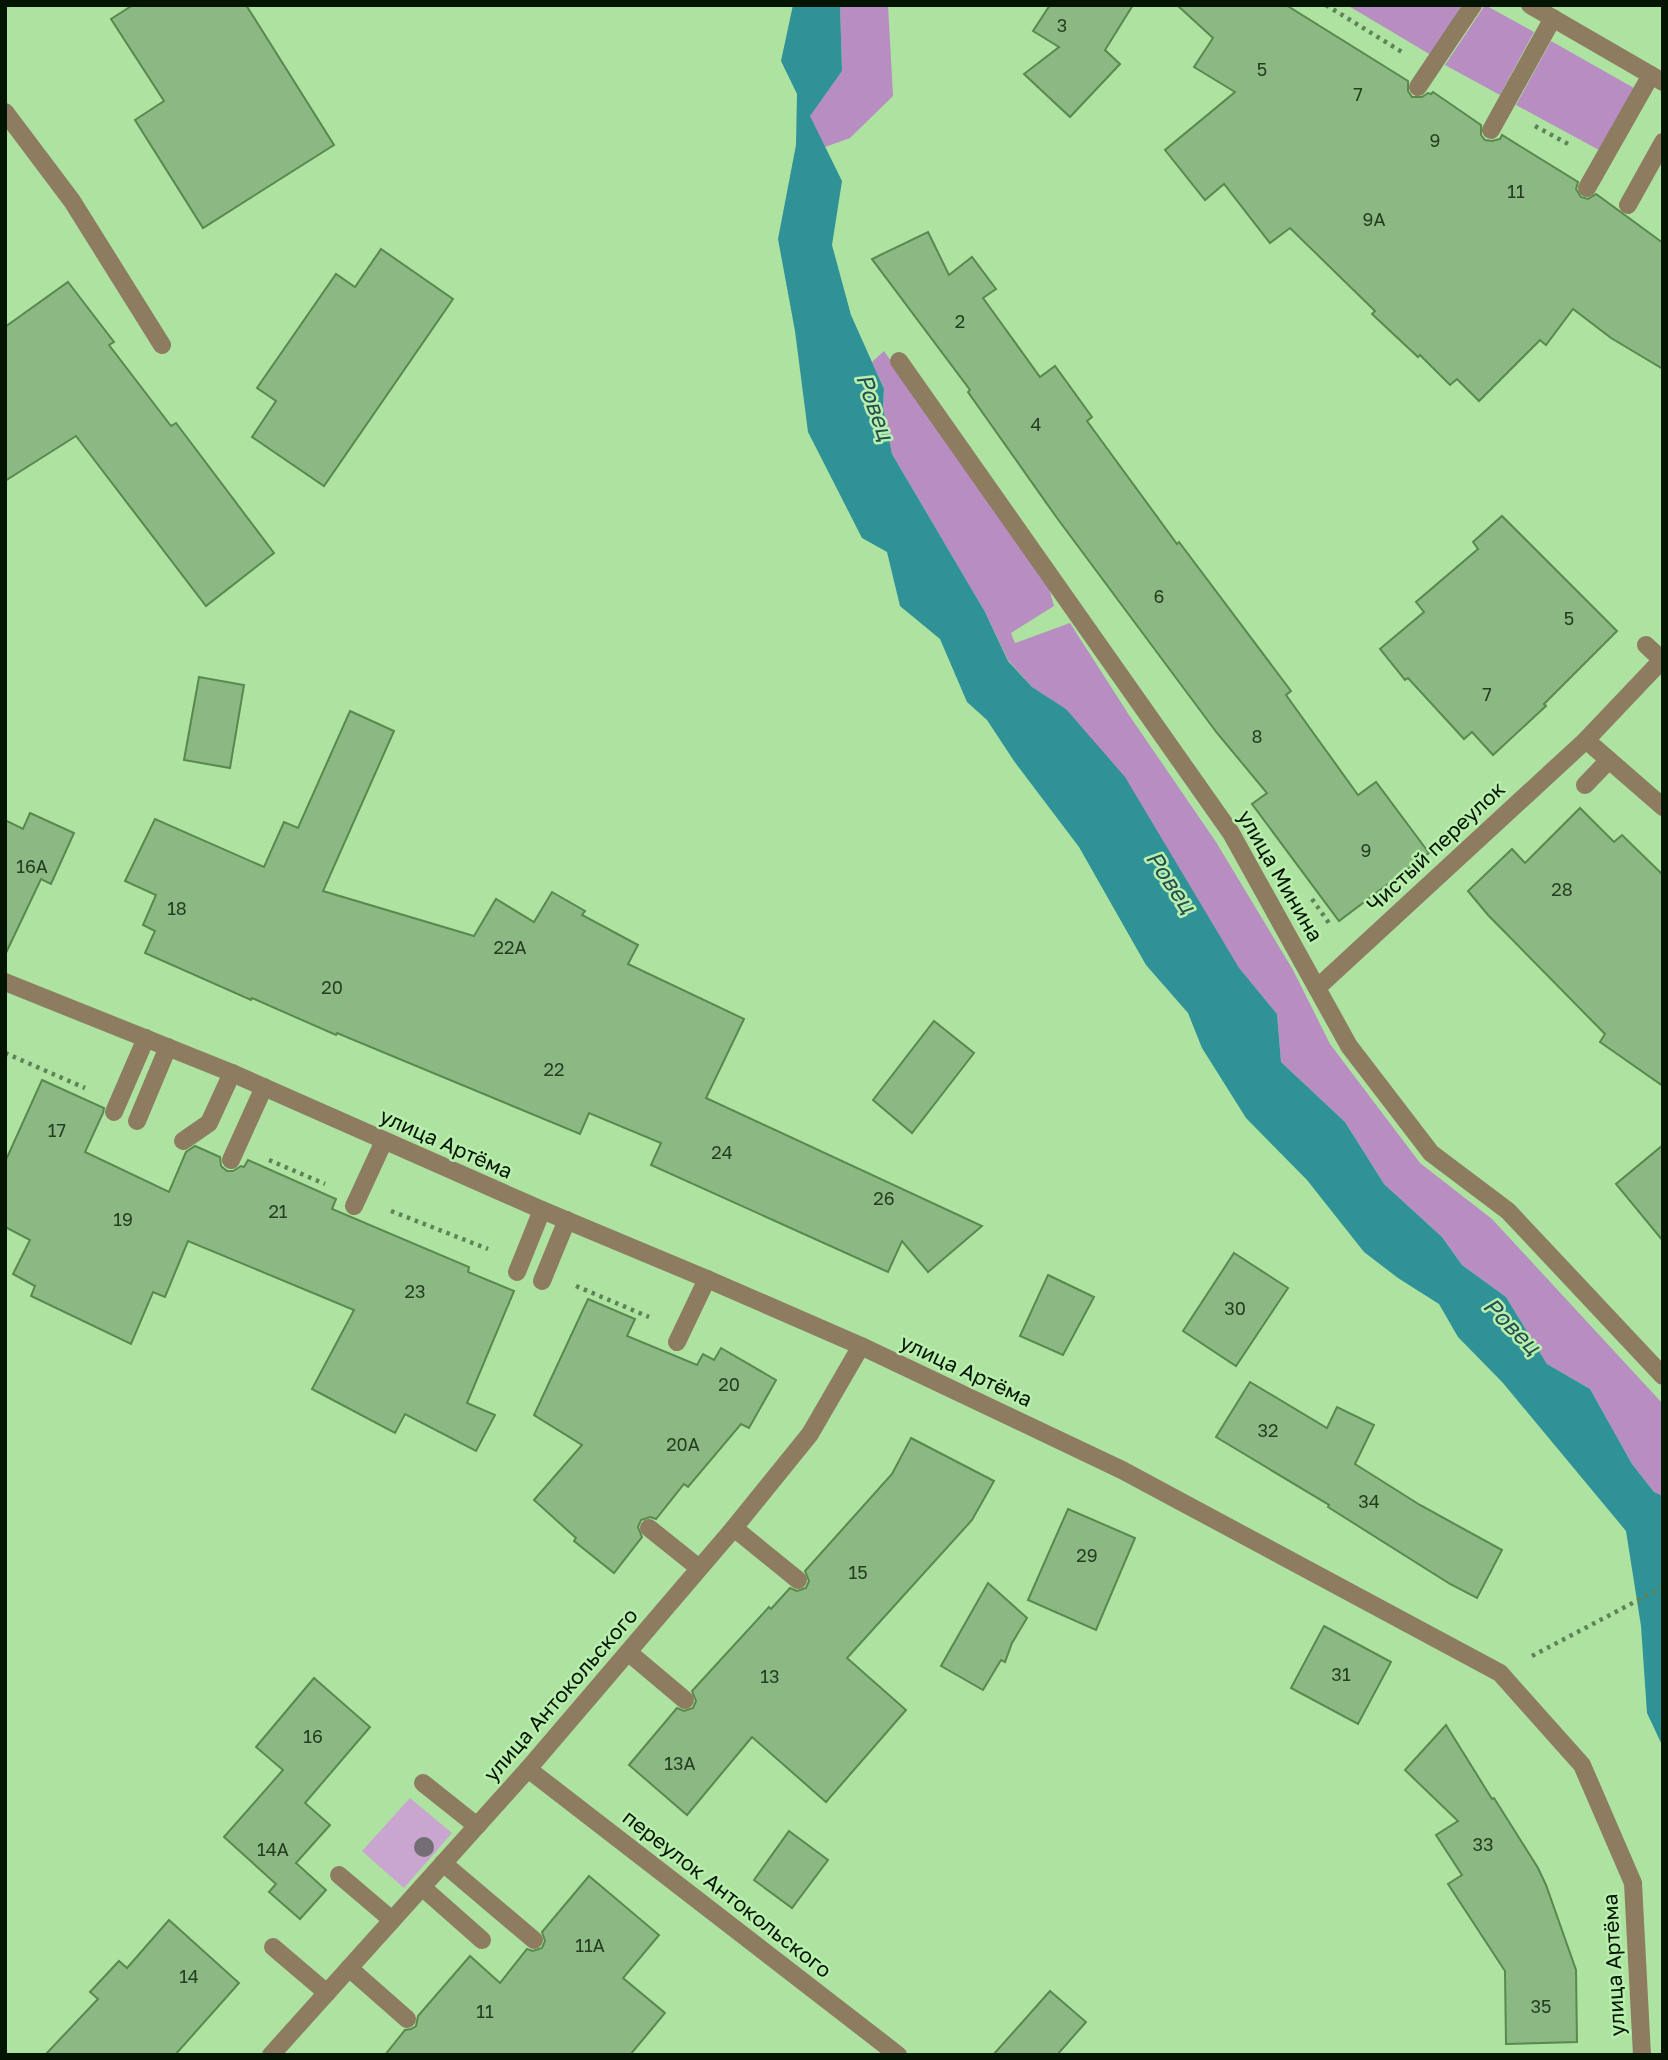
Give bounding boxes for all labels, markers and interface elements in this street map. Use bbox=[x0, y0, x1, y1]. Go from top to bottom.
house number: 3 bbox=[1057, 14, 1067, 36]
house number: 5 bbox=[1257, 58, 1267, 80]
house number: 7 bbox=[1353, 83, 1363, 105]
house number: 9 bbox=[1430, 129, 1440, 151]
house number: 11 bbox=[1507, 180, 1525, 202]
house number: 9А bbox=[1363, 208, 1385, 230]
house number: 2 bbox=[955, 310, 965, 332]
water label: Ровец bbox=[851, 369, 901, 445]
house number: 4 bbox=[1031, 413, 1042, 435]
house number: 6 bbox=[1154, 585, 1164, 607]
house number: 5 bbox=[1564, 607, 1574, 629]
house number: 7 bbox=[1482, 683, 1492, 705]
house number: 8 bbox=[1252, 725, 1262, 747]
street label: Чистый переулок bbox=[1361, 775, 1510, 917]
street label: улица Минина bbox=[1233, 805, 1329, 946]
house number: 9 bbox=[1361, 839, 1371, 861]
water label: Ровец bbox=[1141, 845, 1203, 919]
house number: 16А bbox=[16, 855, 48, 877]
house number: 28 bbox=[1551, 878, 1573, 900]
house number: 18 bbox=[167, 897, 187, 919]
house number: 22А bbox=[494, 936, 526, 958]
house number: 20 bbox=[321, 976, 343, 998]
house number: 22 bbox=[544, 1058, 564, 1080]
street label: улица Артёма bbox=[376, 1102, 517, 1184]
house number: 17 bbox=[48, 1119, 66, 1141]
house number: 24 bbox=[711, 1141, 733, 1163]
house number: 26 bbox=[873, 1187, 895, 1209]
house number: 21 bbox=[268, 1200, 288, 1222]
house number: 19 bbox=[113, 1208, 133, 1230]
house number: 23 bbox=[405, 1280, 425, 1302]
water label: Ровец bbox=[1478, 1291, 1548, 1360]
house number: 30 bbox=[1224, 1297, 1246, 1319]
street label: улица Артёма bbox=[896, 1328, 1037, 1412]
house number: 20 bbox=[718, 1373, 740, 1395]
house number: 32 bbox=[1258, 1419, 1278, 1441]
house number: 20А bbox=[666, 1433, 700, 1455]
house number: 34 bbox=[1358, 1490, 1380, 1512]
house number: 29 bbox=[1076, 1544, 1098, 1566]
house number: 15 bbox=[848, 1561, 868, 1583]
street label: улица Антокольского bbox=[478, 1602, 643, 1787]
house number: 31 bbox=[1331, 1663, 1351, 1685]
house number: 13 bbox=[760, 1665, 780, 1687]
house number: 16 bbox=[303, 1725, 323, 1747]
house number: 13А bbox=[664, 1752, 696, 1774]
street label: переулок Антокольского bbox=[618, 1804, 837, 1983]
house number: 33 bbox=[1472, 1833, 1494, 1855]
house number: 14А bbox=[257, 1838, 289, 1860]
street label: улица Артёма bbox=[1596, 1893, 1630, 2037]
house number: 11А bbox=[575, 1934, 605, 1956]
house number: 14 bbox=[179, 1965, 199, 1987]
house number: 35 bbox=[1531, 1995, 1551, 2017]
house number: 11 bbox=[476, 2000, 494, 2022]

